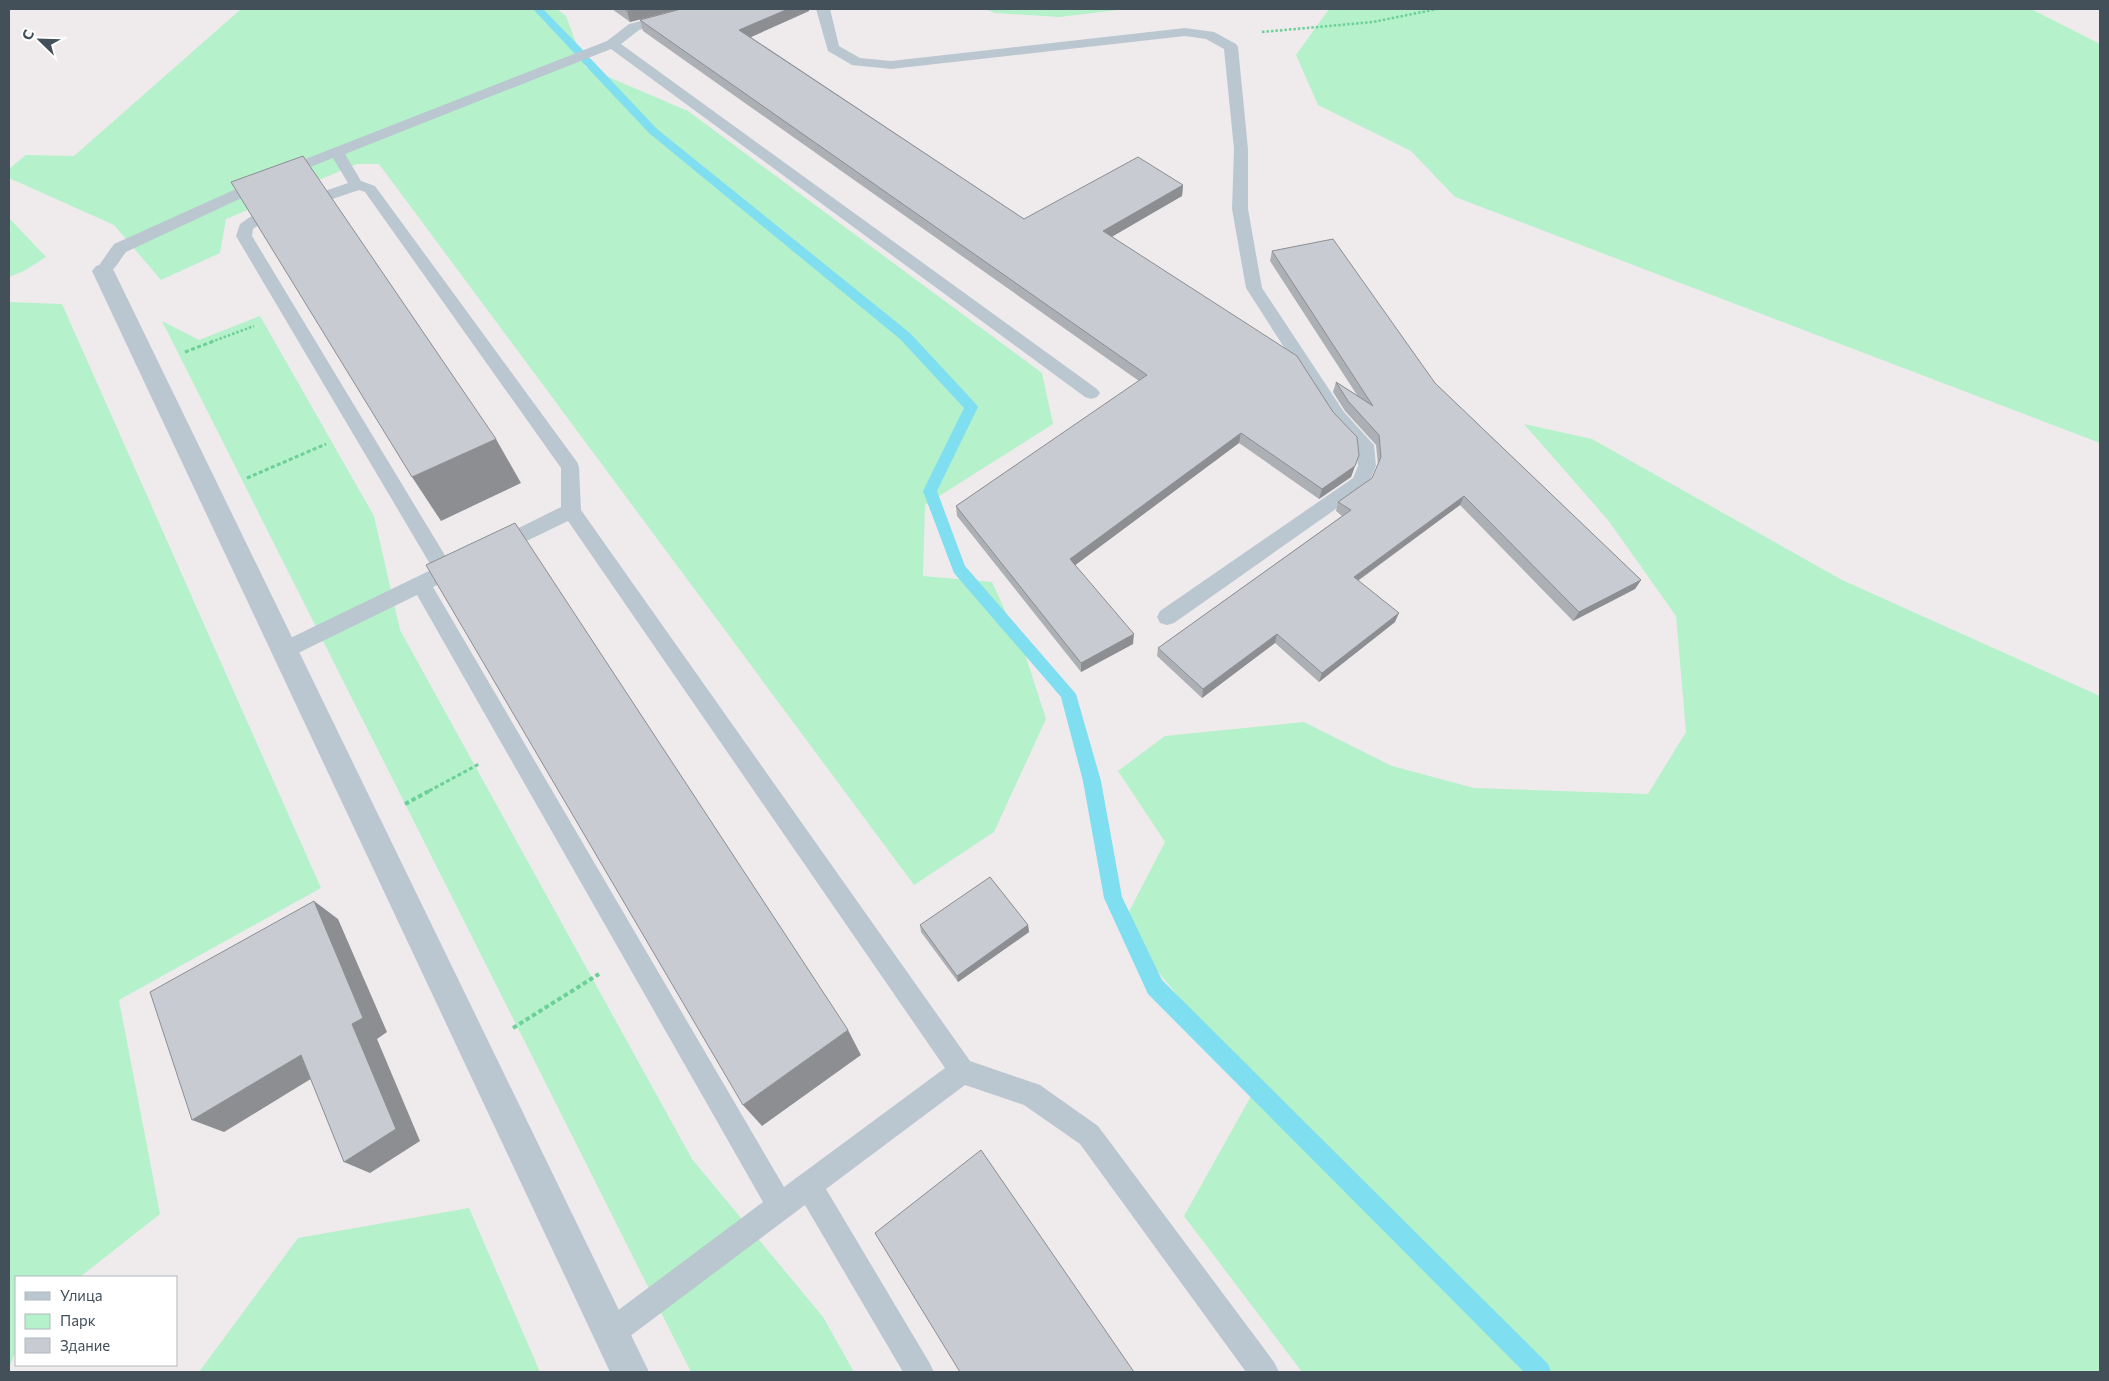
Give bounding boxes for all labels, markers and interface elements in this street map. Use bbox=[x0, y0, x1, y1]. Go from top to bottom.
north arrow bbox=[15, 15, 65, 65]
text: С bbox=[18, 27, 37, 42]
legend bbox=[15, 1276, 178, 1366]
text: Улица bbox=[60, 1286, 102, 1304]
text: Парк bbox=[60, 1311, 96, 1329]
text: Здание bbox=[60, 1336, 110, 1354]

